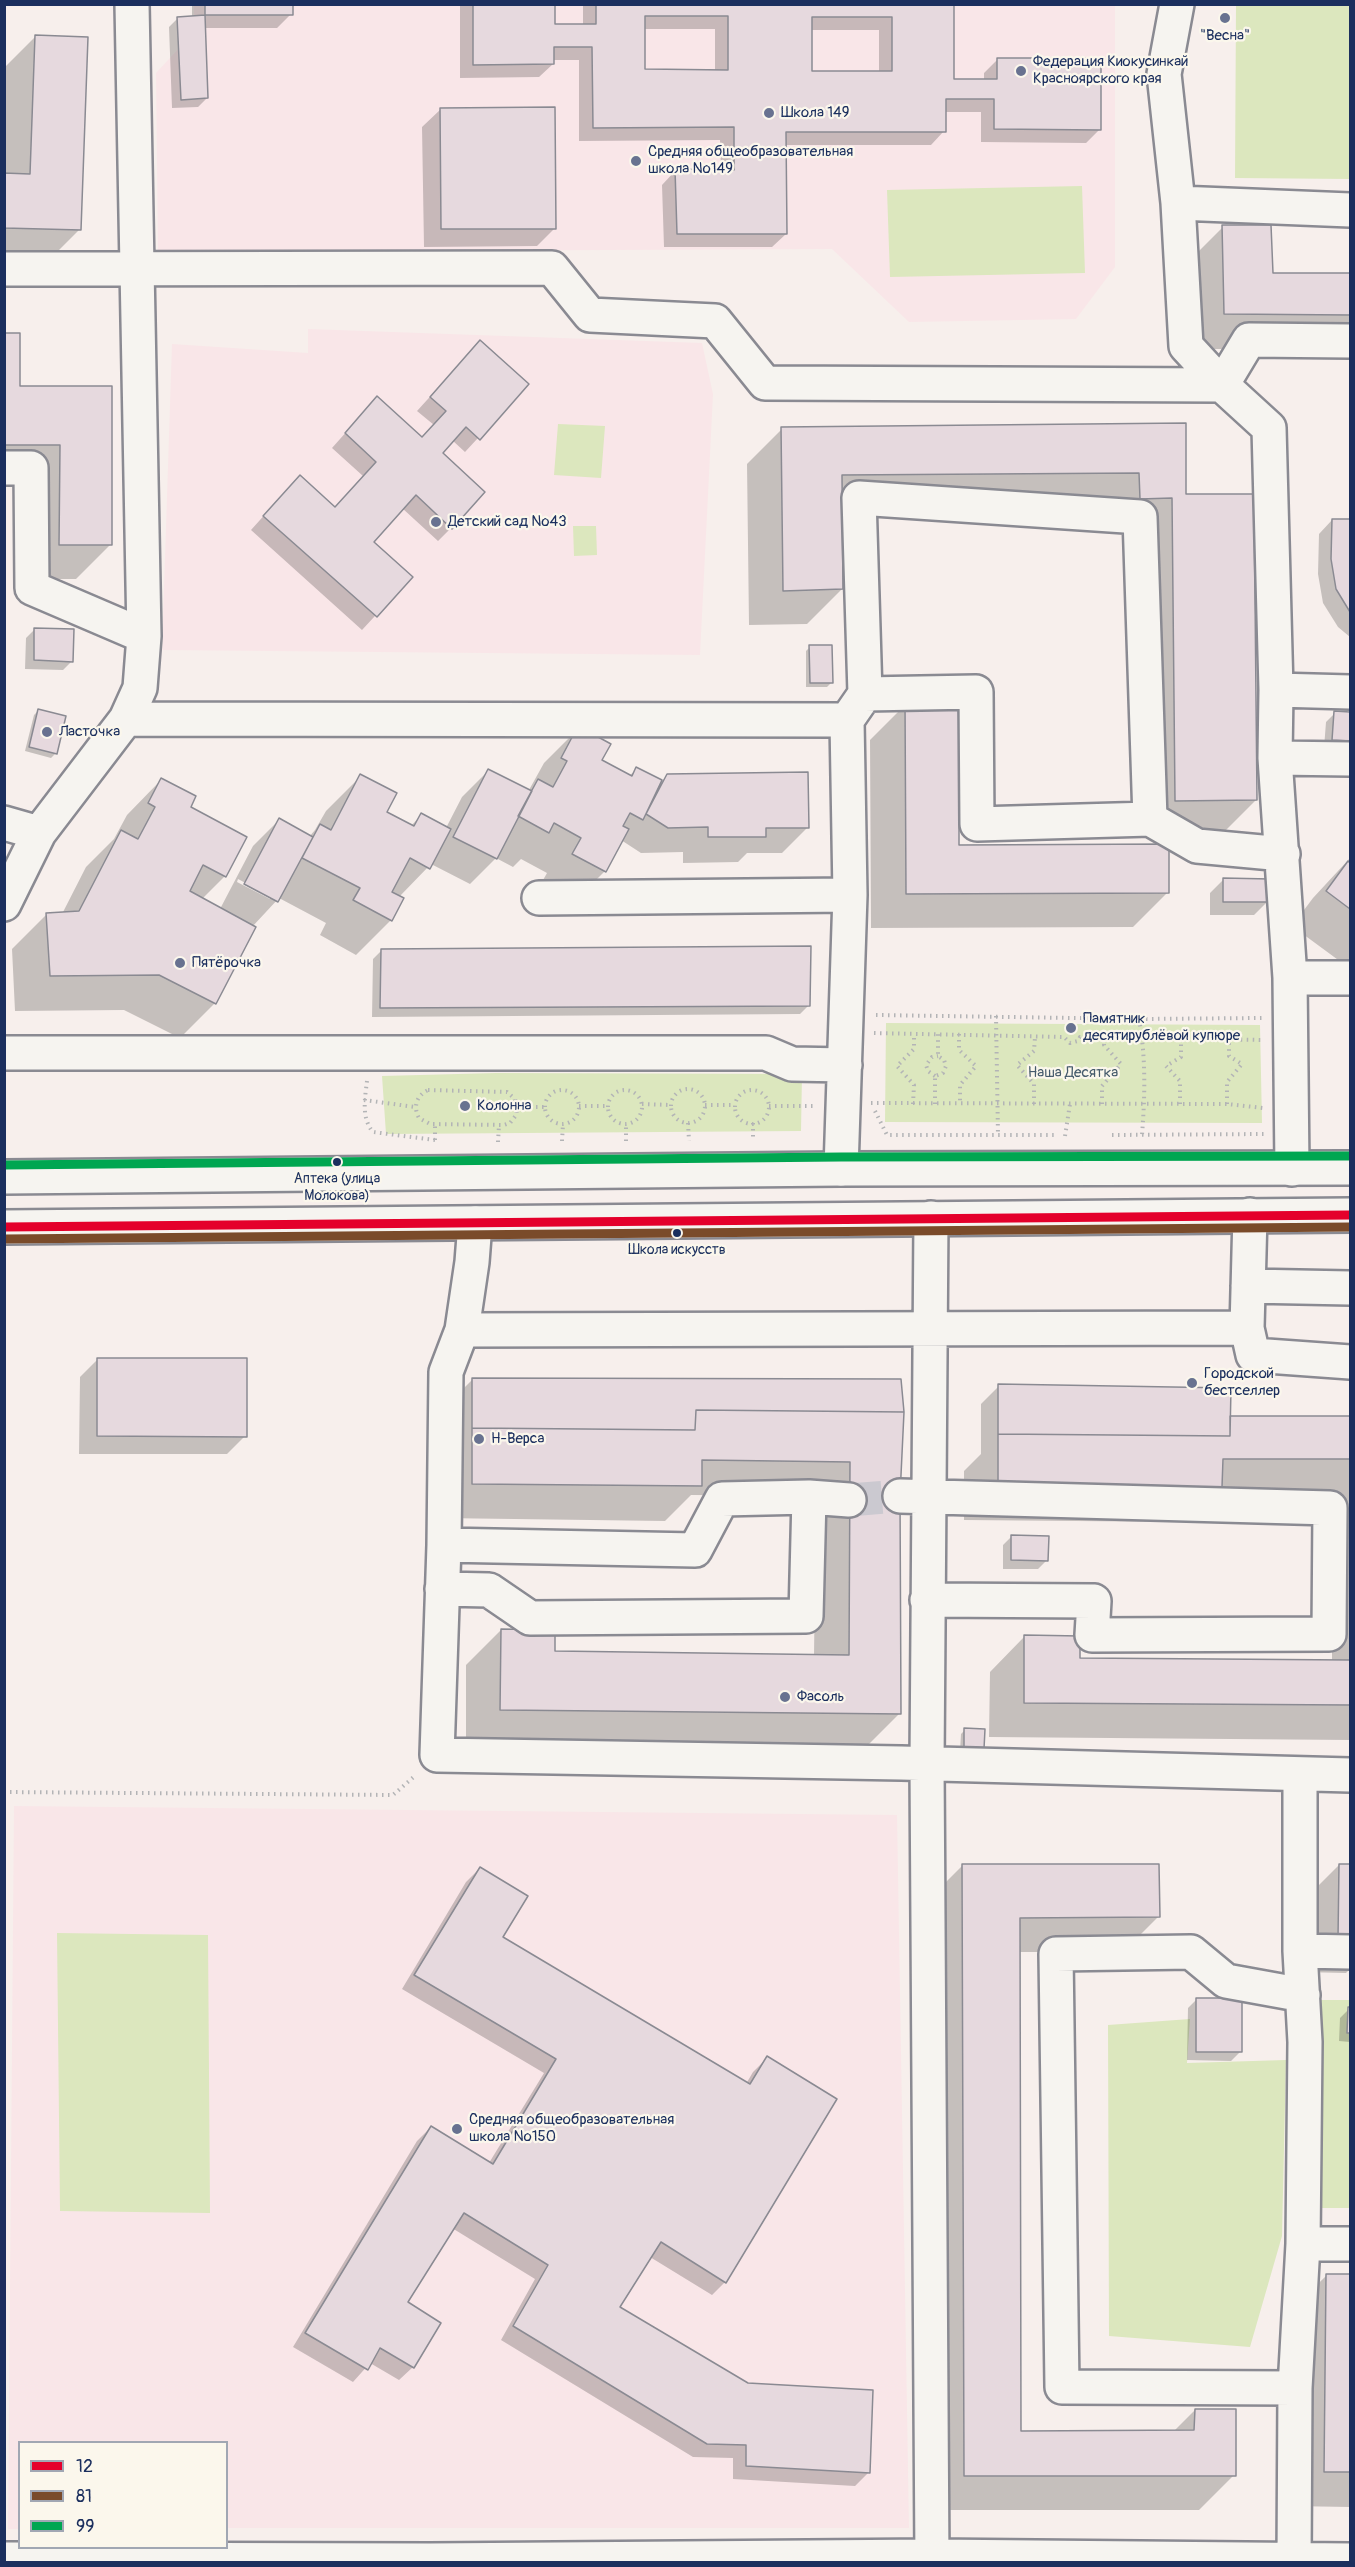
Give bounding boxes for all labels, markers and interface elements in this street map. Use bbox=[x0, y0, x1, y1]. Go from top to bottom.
marker: "Весна" bbox=[1218, 11, 1232, 25]
place label: "Весна" bbox=[1200, 27, 1250, 45]
place label: Федерация Киокусинкай Красноярского края bbox=[1033, 53, 1188, 88]
marker: Федерация Киокусинкай Красноярского края bbox=[1014, 64, 1028, 78]
place label: Школа 149 bbox=[781, 104, 849, 122]
marker: Школа 149 bbox=[762, 106, 776, 120]
place label: Средняя общеобразовательная школа №149 bbox=[648, 143, 853, 178]
marker: Средняя общеобразовательная школа №149 bbox=[629, 154, 643, 168]
place label: Детский сад №43 bbox=[448, 513, 567, 531]
marker: Детский сад №43 bbox=[429, 515, 443, 529]
place label: Ласточка bbox=[59, 723, 120, 741]
marker: Ласточка bbox=[40, 725, 54, 739]
place label: Пятёрочка bbox=[192, 954, 261, 972]
marker: Пятёрочка bbox=[173, 956, 187, 970]
place label: Памятник десятирублёвой купюре bbox=[1083, 1010, 1240, 1045]
marker: Памятник десятирублёвой купюре bbox=[1064, 1021, 1078, 1035]
park label: Наша Десятка bbox=[1028, 1064, 1118, 1082]
place label: Колонна bbox=[477, 1097, 532, 1115]
marker: Колонна bbox=[458, 1099, 472, 1113]
marker: Аптека (улица Молокова) bbox=[331, 1156, 343, 1168]
place label: Аптека (улица Молокова) bbox=[294, 1171, 380, 1204]
marker: Школа искусств bbox=[671, 1227, 683, 1239]
place label: Школа искусств bbox=[628, 1242, 726, 1258]
place label: Городской бестселлер bbox=[1204, 1365, 1280, 1400]
marker: Городской бестселлер bbox=[1185, 1376, 1199, 1390]
place label: Н-Верса bbox=[491, 1430, 544, 1448]
marker: Н-Верса bbox=[472, 1432, 486, 1446]
place label: Фасоль bbox=[797, 1688, 844, 1706]
marker: Фасоль bbox=[778, 1690, 792, 1704]
place label: Средняя общеобразовательная школа №150 bbox=[469, 2111, 674, 2146]
marker: Средняя общеобразовательная школа №150 bbox=[450, 2122, 464, 2136]
legend bbox=[18, 2441, 228, 2549]
text: 12 bbox=[76, 2455, 93, 2478]
text: 81 bbox=[76, 2485, 92, 2508]
text: 99 bbox=[76, 2515, 95, 2538]

